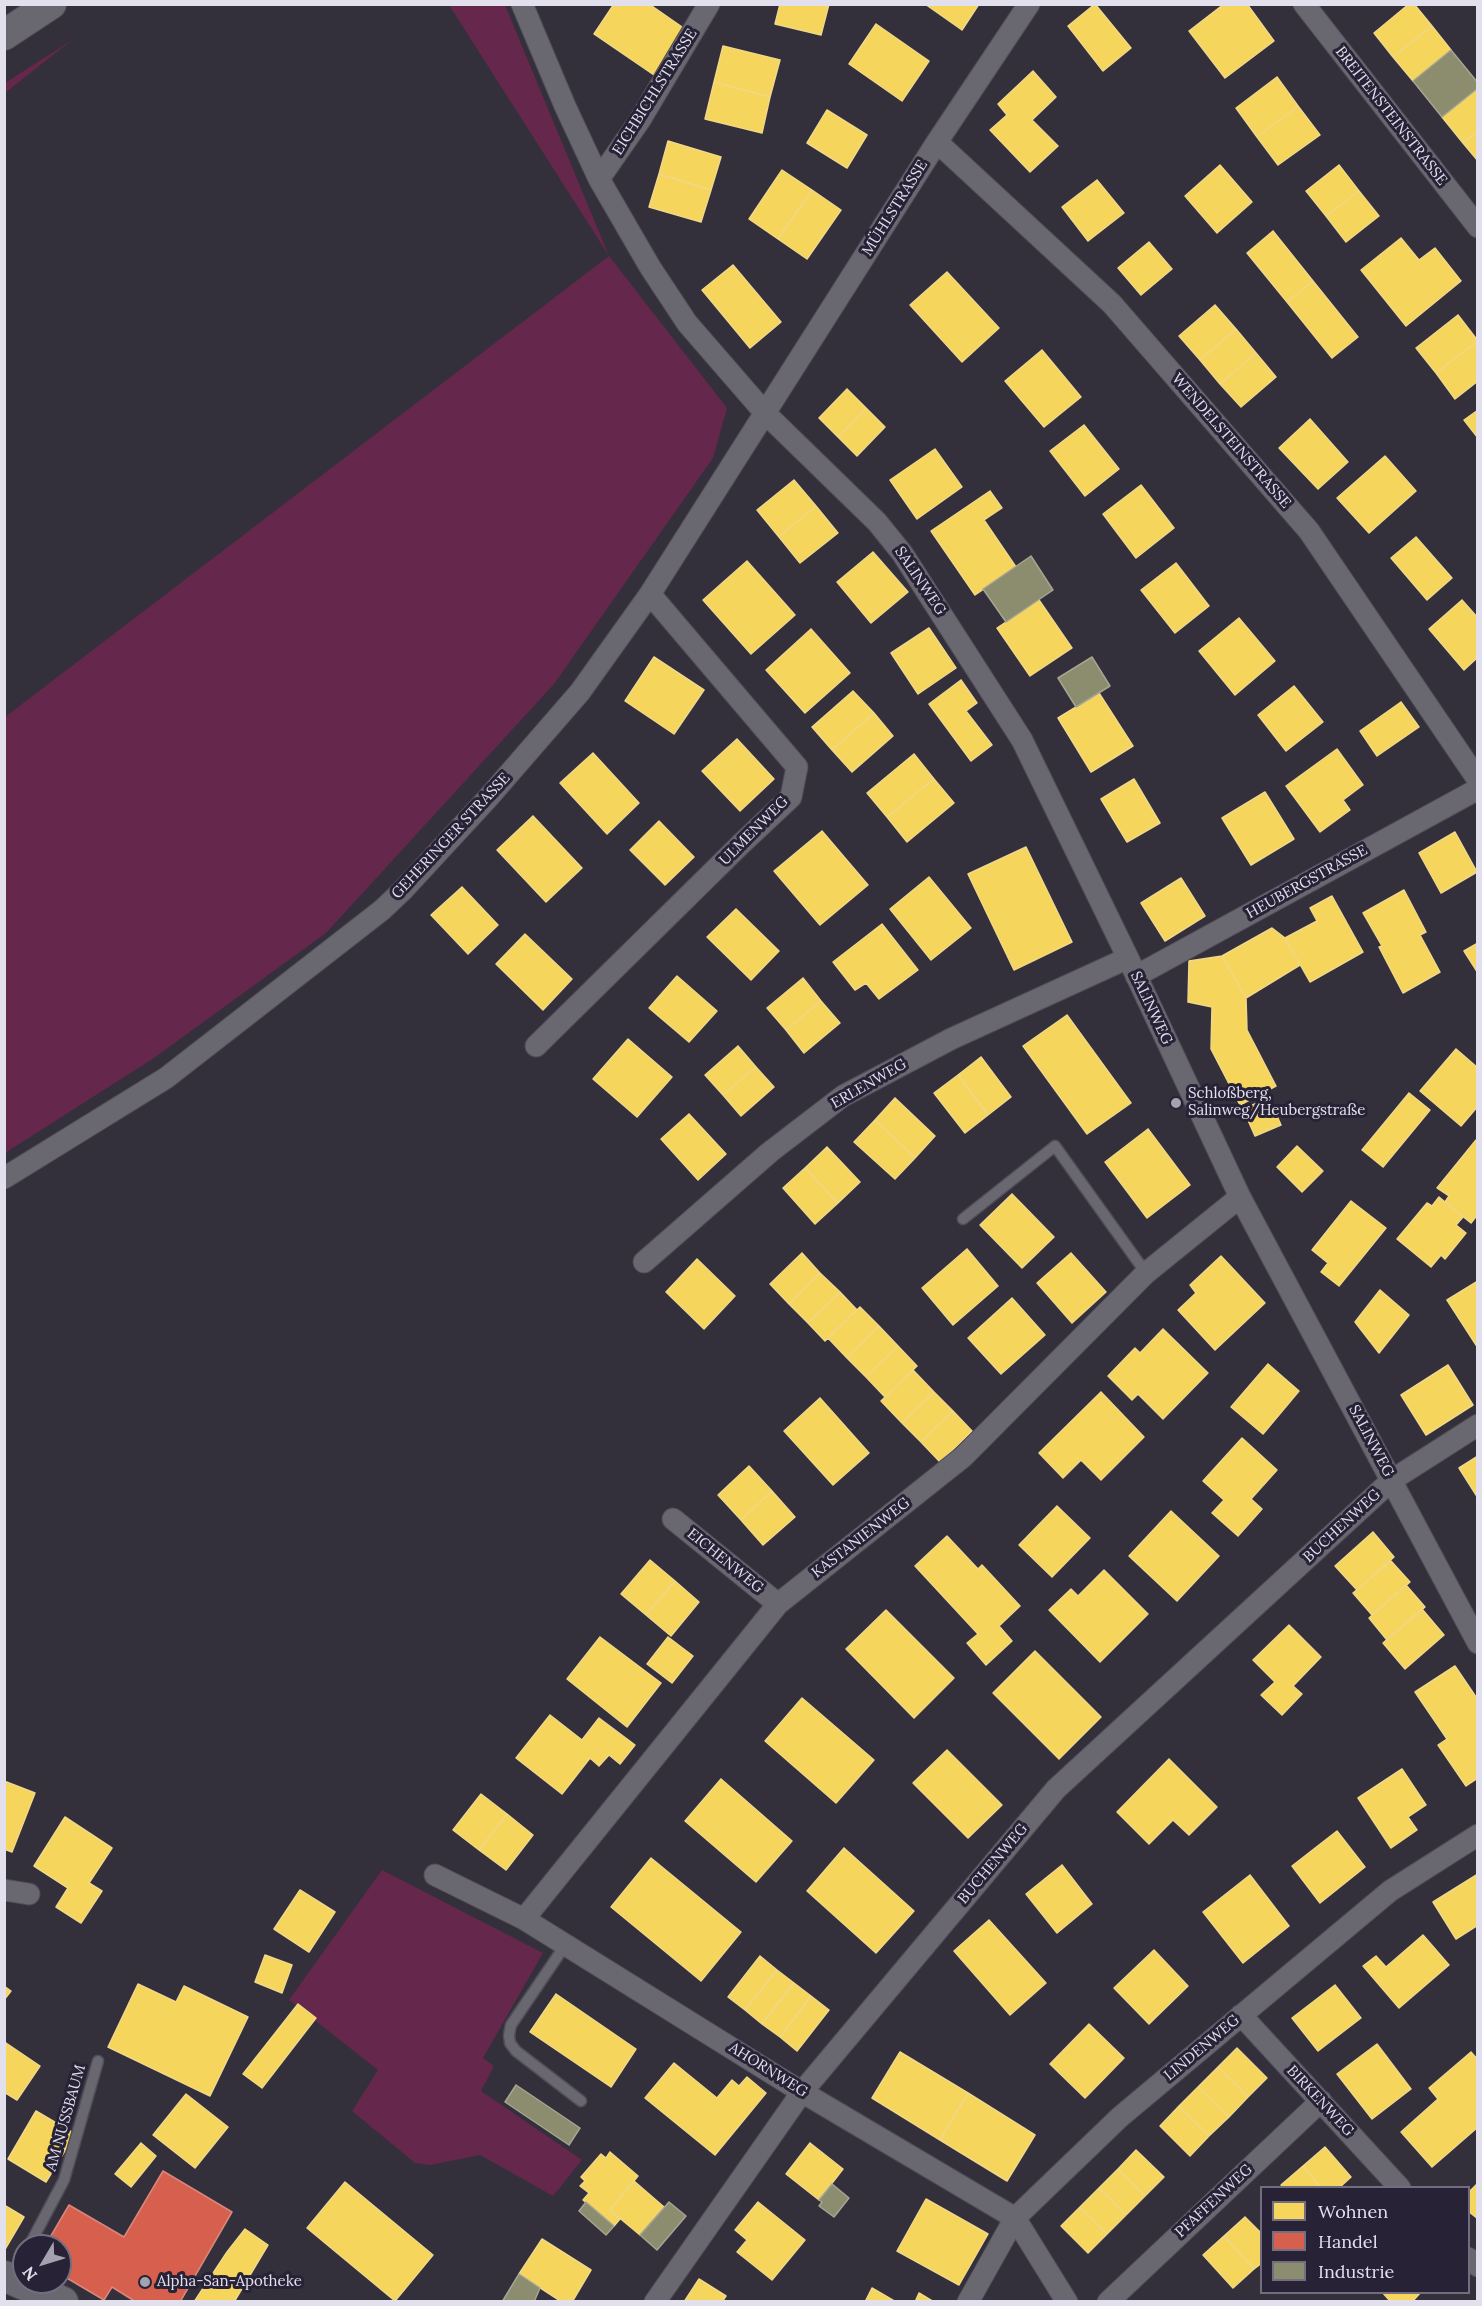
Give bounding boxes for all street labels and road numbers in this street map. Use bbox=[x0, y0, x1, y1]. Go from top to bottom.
street label: EICHBICHLSTRASSE bbox=[609, 26, 701, 158]
street label: BREITENSTEINSTRASSE bbox=[1331, 43, 1451, 189]
street label: MÜHLSTRASSE bbox=[858, 157, 932, 259]
street label: WENDELSTEINSTRASSE bbox=[1168, 370, 1294, 512]
street label: SALINWEG bbox=[891, 543, 949, 619]
street label: GEHERINGER STRASSE bbox=[388, 769, 514, 903]
street label: ULMENWEG bbox=[716, 793, 792, 869]
street label: HEUBERGSTRASSE bbox=[1243, 841, 1371, 923]
street label: SALINWEG bbox=[1126, 969, 1176, 1047]
street label: ERLENWEG bbox=[828, 1055, 910, 1113]
street label: SALINWEG bbox=[1345, 1402, 1397, 1480]
street label: BUCHENWEG bbox=[1300, 1486, 1384, 1566]
street label: KASTANIENWEG bbox=[808, 1494, 914, 1582]
street label: EICHENWEG bbox=[683, 1525, 767, 1597]
street label: BUCHENWEG bbox=[954, 1820, 1032, 1908]
street label: LINDENWEG bbox=[1161, 2011, 1243, 2085]
street label: AHORNWEG bbox=[725, 2039, 811, 2101]
street label: BIRKENWEG bbox=[1283, 2062, 1357, 2140]
street label: AM NUSSBAUM bbox=[42, 2063, 90, 2173]
street label: PFAFFENWEG bbox=[1172, 2161, 1256, 2241]

